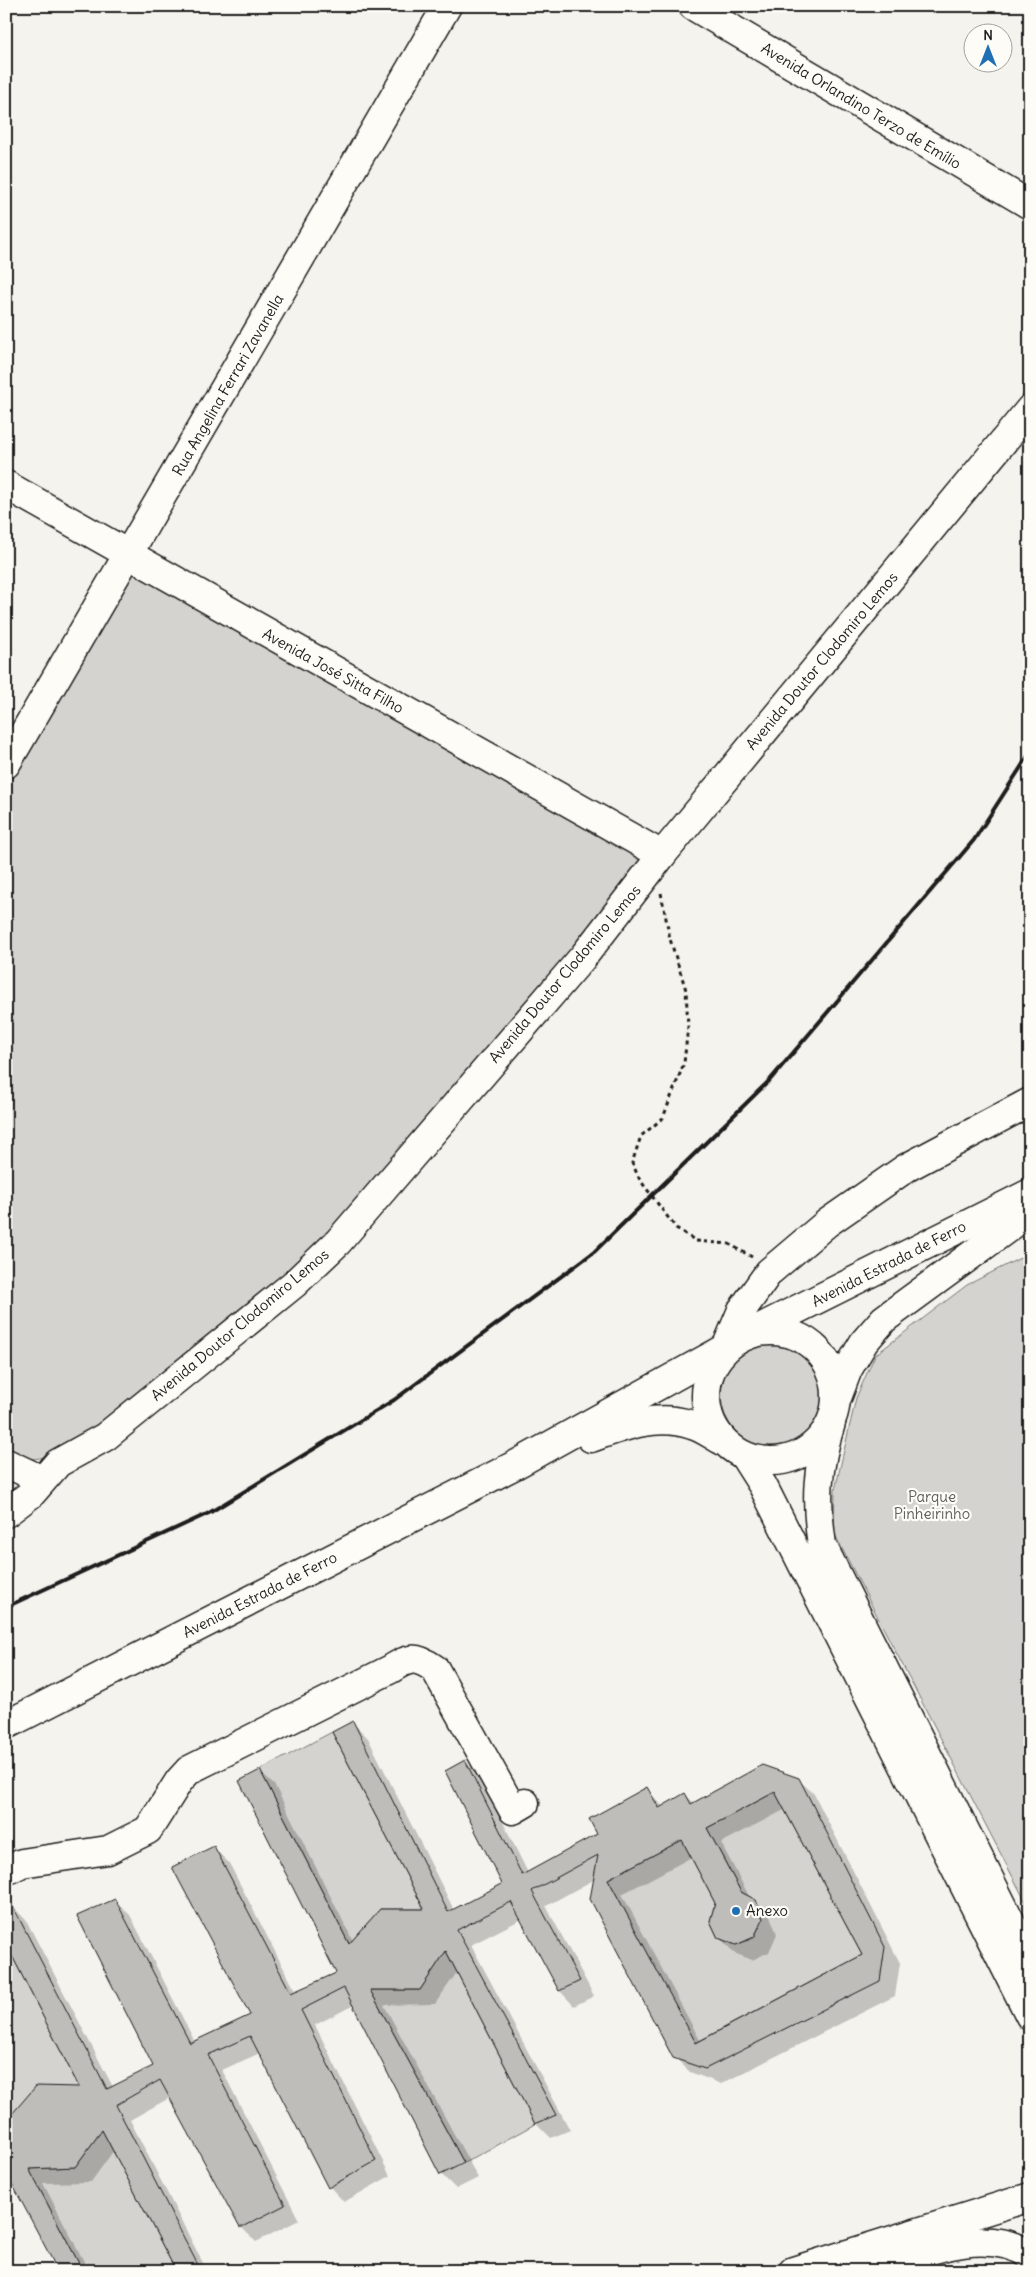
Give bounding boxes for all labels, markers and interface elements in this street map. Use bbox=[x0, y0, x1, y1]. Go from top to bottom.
north arrow bbox=[964, 22, 1014, 72]
text: N bbox=[983, 26, 993, 44]
street label: Avenida Orlandino Terzo de Emílio bbox=[758, 38, 965, 173]
street label: Rua Angelina Ferrari Zavanella bbox=[168, 290, 288, 479]
street label: Avenida Doutor Clodomiro Lemos bbox=[742, 568, 902, 754]
street label: Avenida José Sitta Filho bbox=[259, 624, 407, 717]
street label: Avenida Doutor Clodomiro Lemos bbox=[485, 881, 645, 1067]
street label: Avenida Estrada de Ferro bbox=[808, 1216, 969, 1311]
street label: Avenida Doutor Clodomiro Lemos bbox=[147, 1244, 333, 1405]
park label: Parque Pinheirinho bbox=[894, 1487, 970, 1523]
street label: Avenida Estrada de Ferro bbox=[179, 1547, 340, 1642]
place label: Anexo bbox=[746, 1901, 788, 1920]
marker: Anexo bbox=[730, 1905, 742, 1917]

